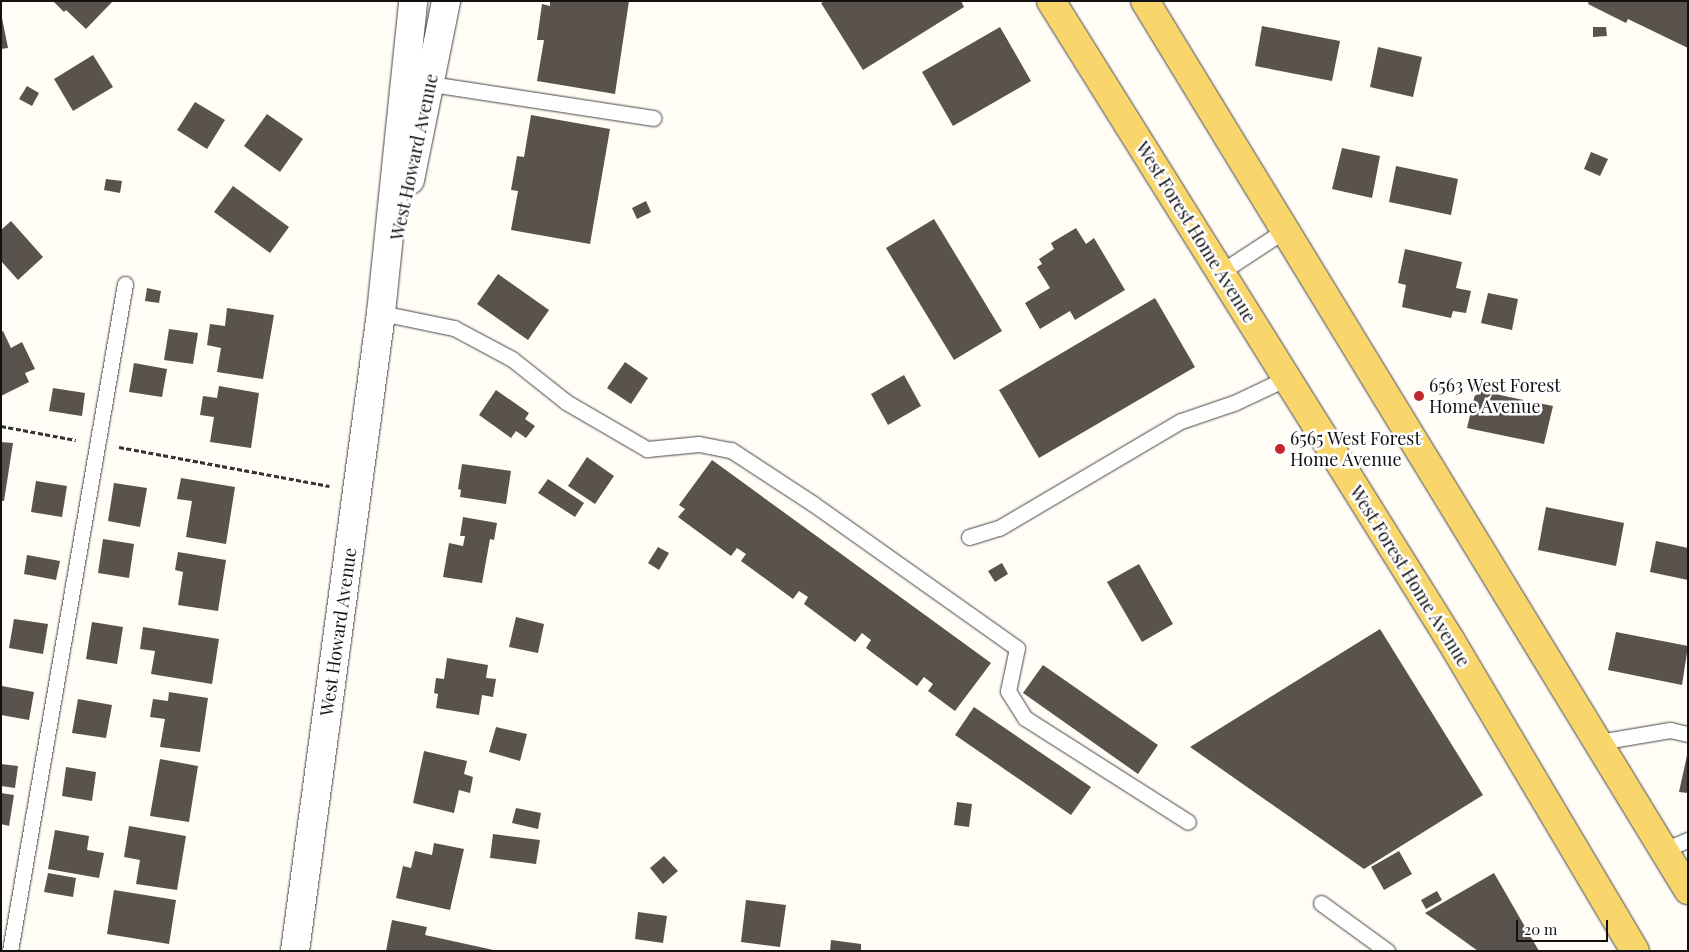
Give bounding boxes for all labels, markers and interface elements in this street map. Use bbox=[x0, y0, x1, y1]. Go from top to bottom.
street label: West Howard Avenue bbox=[386, 71, 442, 243]
street label: West Forest Home Avenue bbox=[1131, 137, 1261, 327]
place label: 6563 West Forest Home Avenue bbox=[1429, 375, 1562, 418]
marker: 6563 West Forest Home Avenue bbox=[1413, 390, 1425, 402]
place label: 6565 West Forest Home Avenue bbox=[1290, 428, 1422, 470]
marker: 6565 West Forest Home Avenue bbox=[1274, 443, 1286, 455]
street label: West Forest Home Avenue bbox=[1345, 481, 1475, 671]
street label: West Howard Avenue bbox=[315, 546, 361, 718]
scale bar bbox=[1519, 910, 1612, 942]
text: 20 m bbox=[1524, 919, 1557, 939]

